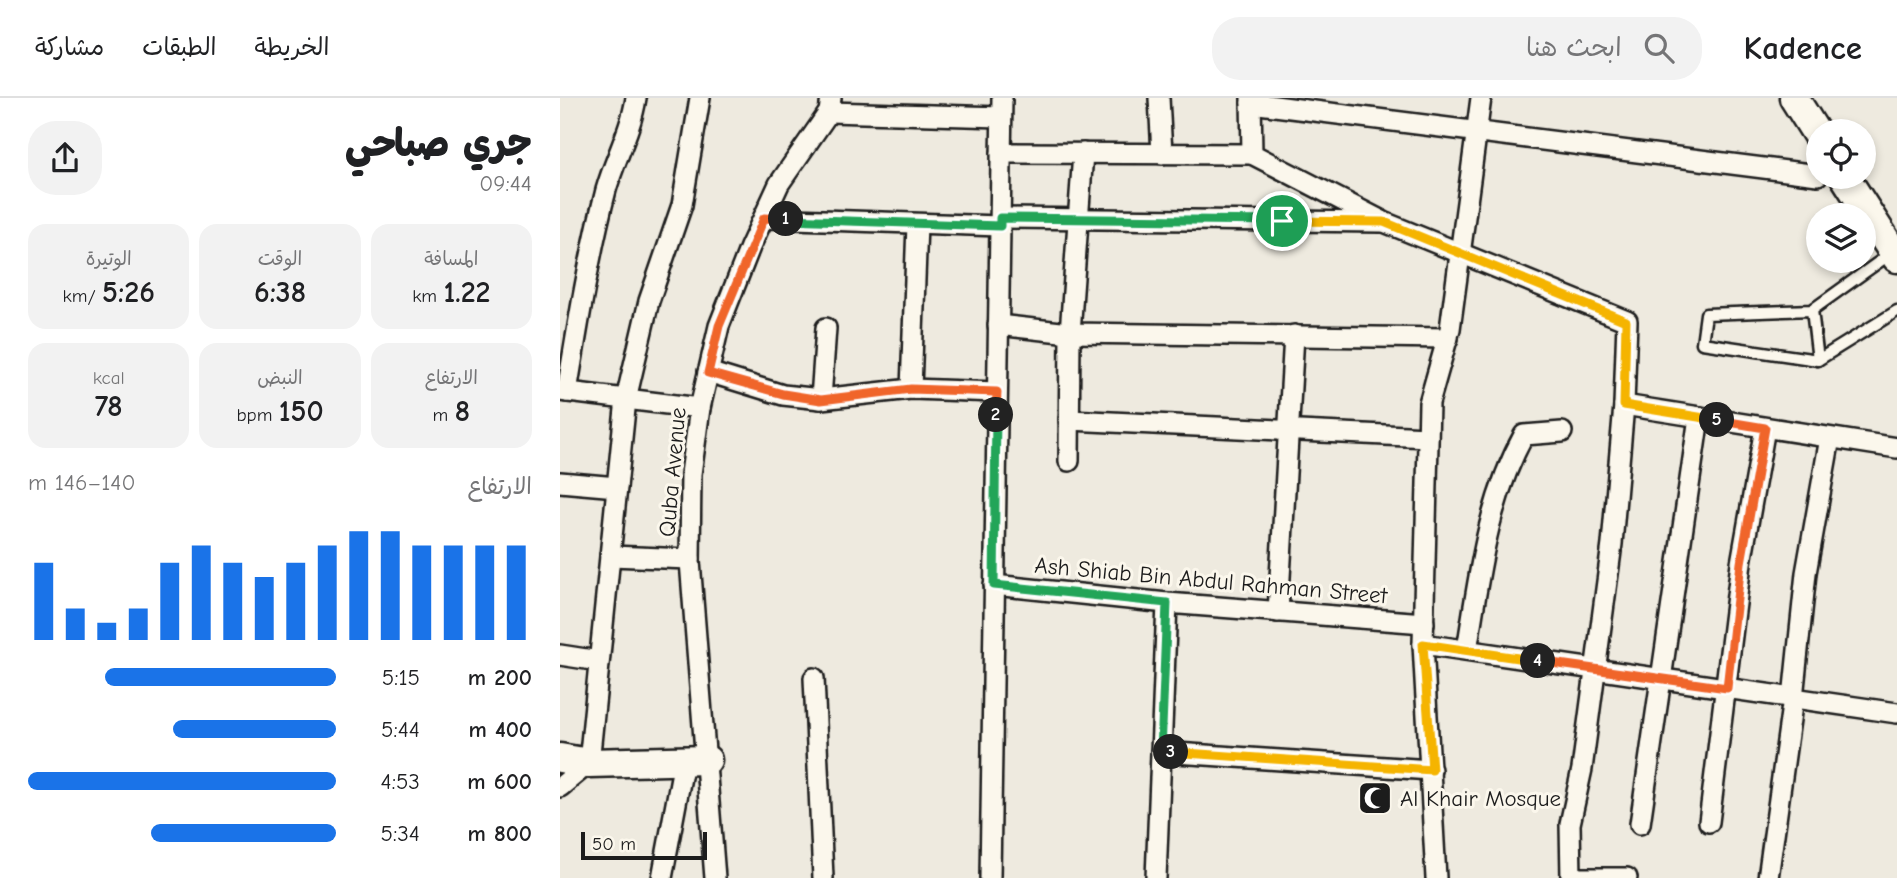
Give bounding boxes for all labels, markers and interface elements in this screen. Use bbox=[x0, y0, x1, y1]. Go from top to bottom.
search box bbox=[1212, 17, 1702, 80]
icon: search bbox=[1640, 29, 1678, 67]
text: Kadence bbox=[1744, 29, 1862, 67]
text: مشاركة bbox=[35, 33, 104, 61]
text: الطبقات bbox=[142, 33, 217, 61]
text: الخريطة bbox=[255, 33, 329, 61]
text: ابحث هنا bbox=[1526, 33, 1622, 63]
map controls bbox=[1806, 119, 1876, 273]
button: locate bbox=[1806, 119, 1876, 189]
button: share bbox=[28, 121, 102, 195]
text: جري صباحي bbox=[345, 122, 532, 166]
text: 09:44 bbox=[479, 170, 532, 197]
pin bbox=[1252, 191, 1312, 251]
pin: 1 bbox=[768, 202, 804, 236]
icon: arrive bbox=[1263, 202, 1301, 240]
button: layers bbox=[1806, 203, 1876, 273]
text: 1 bbox=[782, 207, 789, 229]
text: الوتيرة bbox=[86, 248, 132, 270]
text: الوقت bbox=[258, 248, 302, 270]
text: المسافة bbox=[424, 248, 478, 270]
text: 5:26 bbox=[102, 275, 155, 310]
text: 6:38 bbox=[254, 275, 306, 310]
text: 1.22 bbox=[443, 275, 491, 310]
text: /km bbox=[63, 285, 102, 307]
text: km bbox=[412, 285, 443, 307]
text: kcal bbox=[93, 367, 125, 389]
text: النبض bbox=[257, 367, 303, 389]
text: الارتفاع bbox=[425, 367, 478, 389]
text: 78 bbox=[95, 389, 123, 424]
text: 150 bbox=[279, 394, 324, 429]
text: 8 bbox=[455, 394, 470, 429]
pin: 2 bbox=[978, 398, 1013, 432]
pin: 5 bbox=[1700, 402, 1734, 438]
text: 2 bbox=[991, 403, 1000, 425]
text: bpm bbox=[236, 404, 279, 426]
text: m bbox=[433, 404, 455, 426]
street label: Quba Avenue bbox=[653, 406, 692, 538]
text: 5 bbox=[1711, 408, 1722, 430]
text: 140–146 m bbox=[28, 469, 135, 496]
text: الارتفاع bbox=[468, 473, 532, 500]
street label: Ash Shiab Bin Abdul Rahman Street bbox=[1034, 552, 1390, 609]
pin: 4 bbox=[1520, 644, 1556, 678]
text: 4 bbox=[1533, 649, 1542, 671]
text: 5:15 bbox=[382, 664, 420, 691]
text: 200 m bbox=[468, 664, 532, 691]
text: 5:44 bbox=[381, 716, 420, 743]
text: 400 m bbox=[468, 716, 532, 743]
pin: 3 bbox=[1154, 734, 1188, 770]
text: 3 bbox=[1166, 740, 1175, 762]
text: 4:53 bbox=[381, 768, 420, 795]
text: 600 m bbox=[467, 768, 532, 795]
mosque icon: Al Khair Mosque bbox=[1356, 779, 1394, 817]
place label: Al Khair Mosque bbox=[1400, 785, 1561, 812]
text: 5:34 bbox=[381, 820, 420, 847]
text: 800 m bbox=[467, 820, 532, 847]
scale bar bbox=[581, 829, 707, 861]
text: 50 m bbox=[592, 833, 636, 855]

